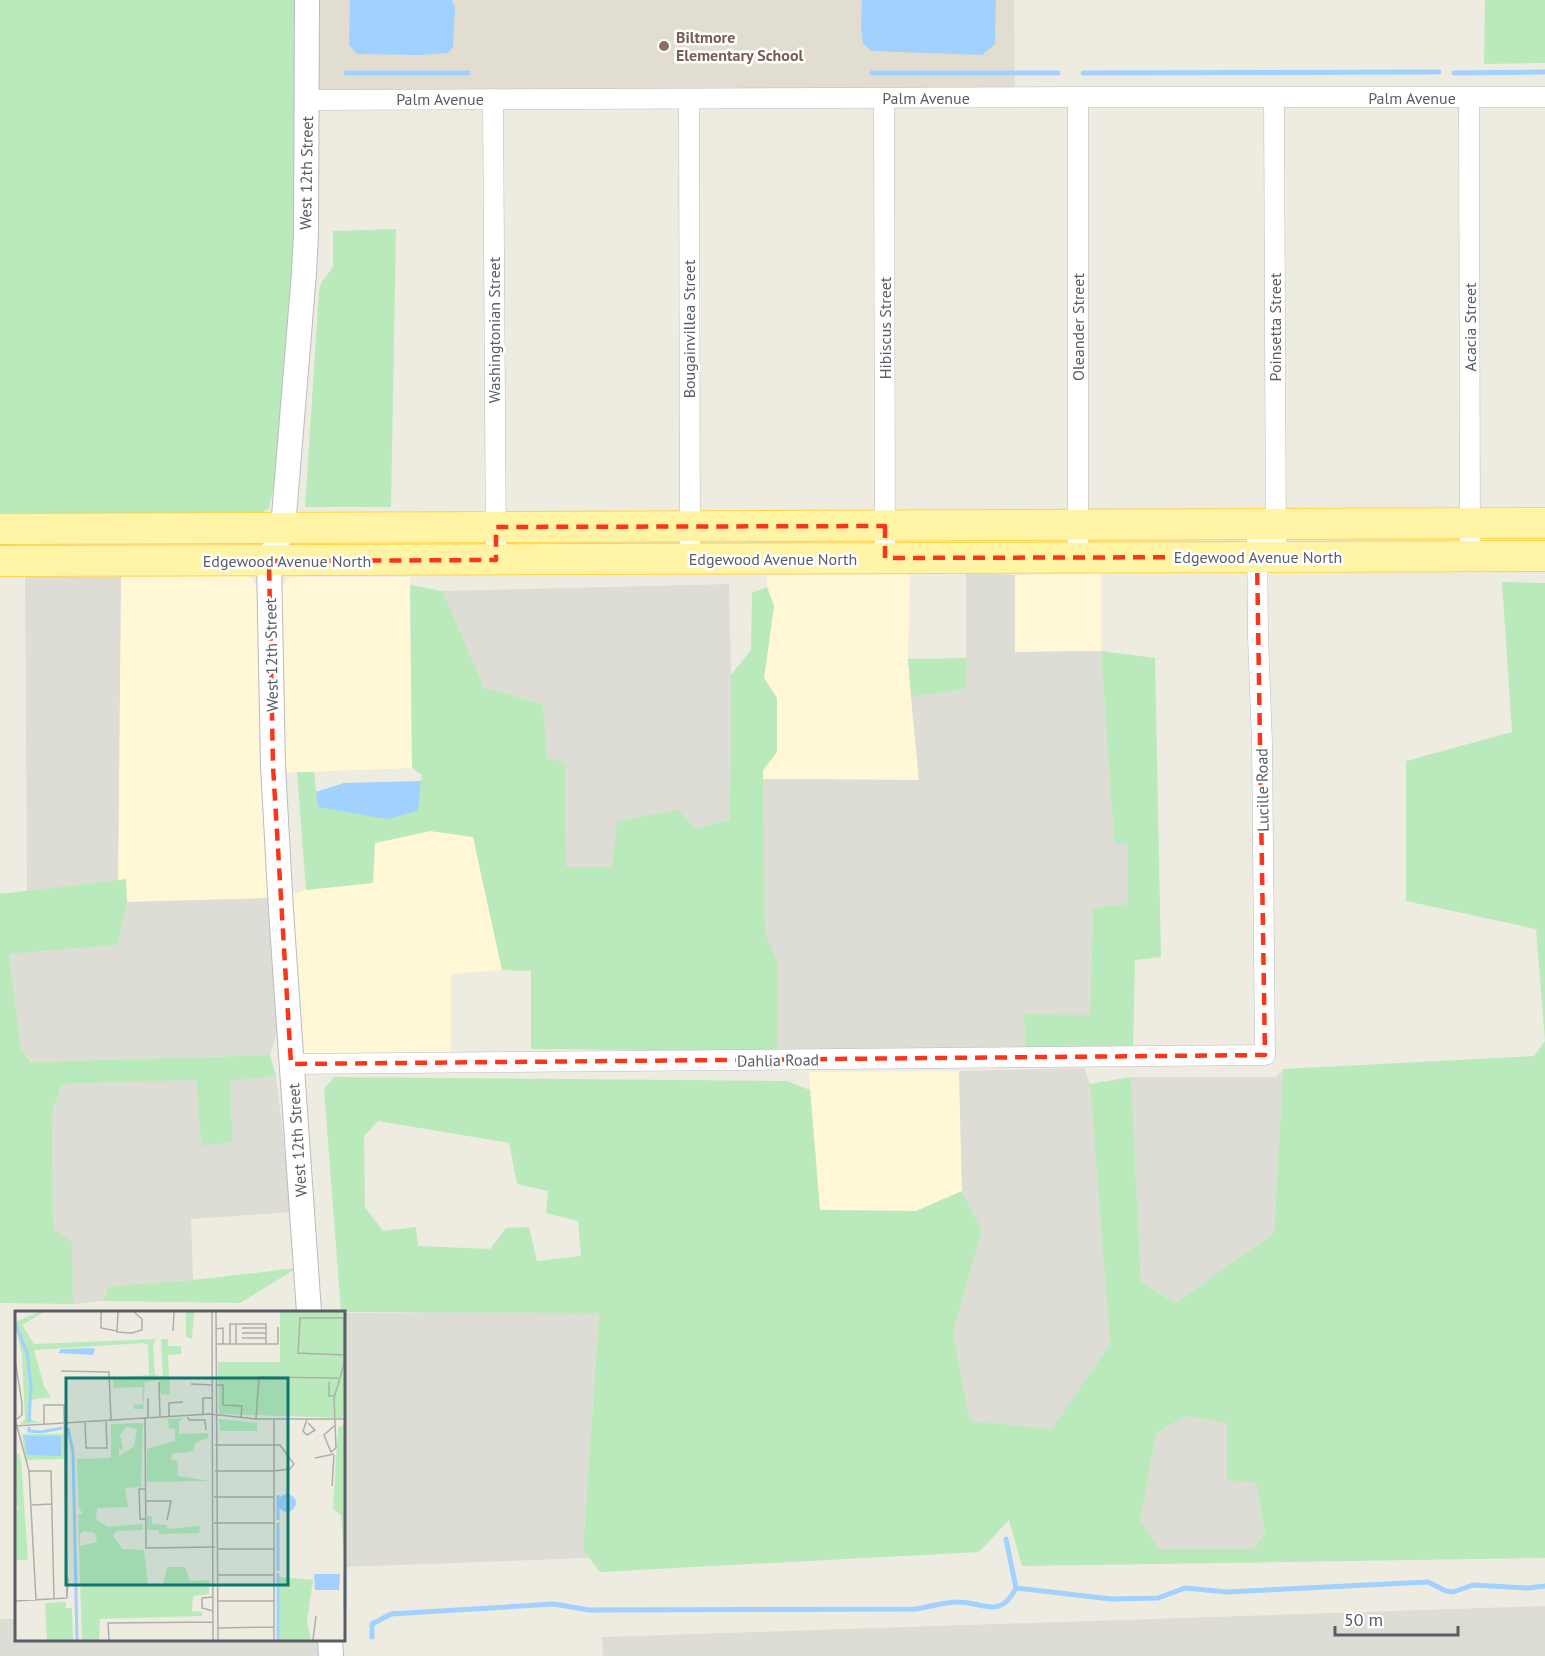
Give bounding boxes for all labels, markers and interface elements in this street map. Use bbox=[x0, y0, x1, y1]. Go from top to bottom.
place label: Biltmore Elementary School bbox=[676, 27, 803, 65]
marker: Biltmore Elementary School bbox=[657, 39, 671, 53]
street label: Palm Avenue bbox=[882, 88, 970, 108]
street label: Palm Avenue bbox=[1368, 88, 1456, 108]
street label: Palm Avenue bbox=[396, 89, 484, 109]
street label: West 12th Street bbox=[295, 115, 317, 230]
street label: Washingtonian Street bbox=[484, 256, 504, 403]
street label: Bougainvillea Street bbox=[679, 259, 699, 398]
street label: Poinsetta Street bbox=[1265, 272, 1285, 381]
street label: Oleander Street bbox=[1068, 273, 1088, 381]
street label: Hibiscus Street bbox=[875, 276, 895, 379]
street label: Acacia Street bbox=[1460, 282, 1480, 371]
street label: Edgewood Avenue North bbox=[1174, 547, 1342, 567]
street label: Edgewood Avenue North bbox=[689, 549, 857, 569]
street label: Edgewood Avenue North bbox=[203, 551, 371, 571]
street label: West 12th Street bbox=[260, 597, 282, 712]
street label: Lucille Road bbox=[1251, 748, 1273, 832]
street label: Dahlia Road bbox=[737, 1049, 819, 1071]
street label: West 12th Street bbox=[283, 1082, 311, 1198]
inset map bbox=[15, 1311, 345, 1641]
scale bar bbox=[1335, 1599, 1458, 1637]
text: 50 m bbox=[1344, 1608, 1383, 1631]

